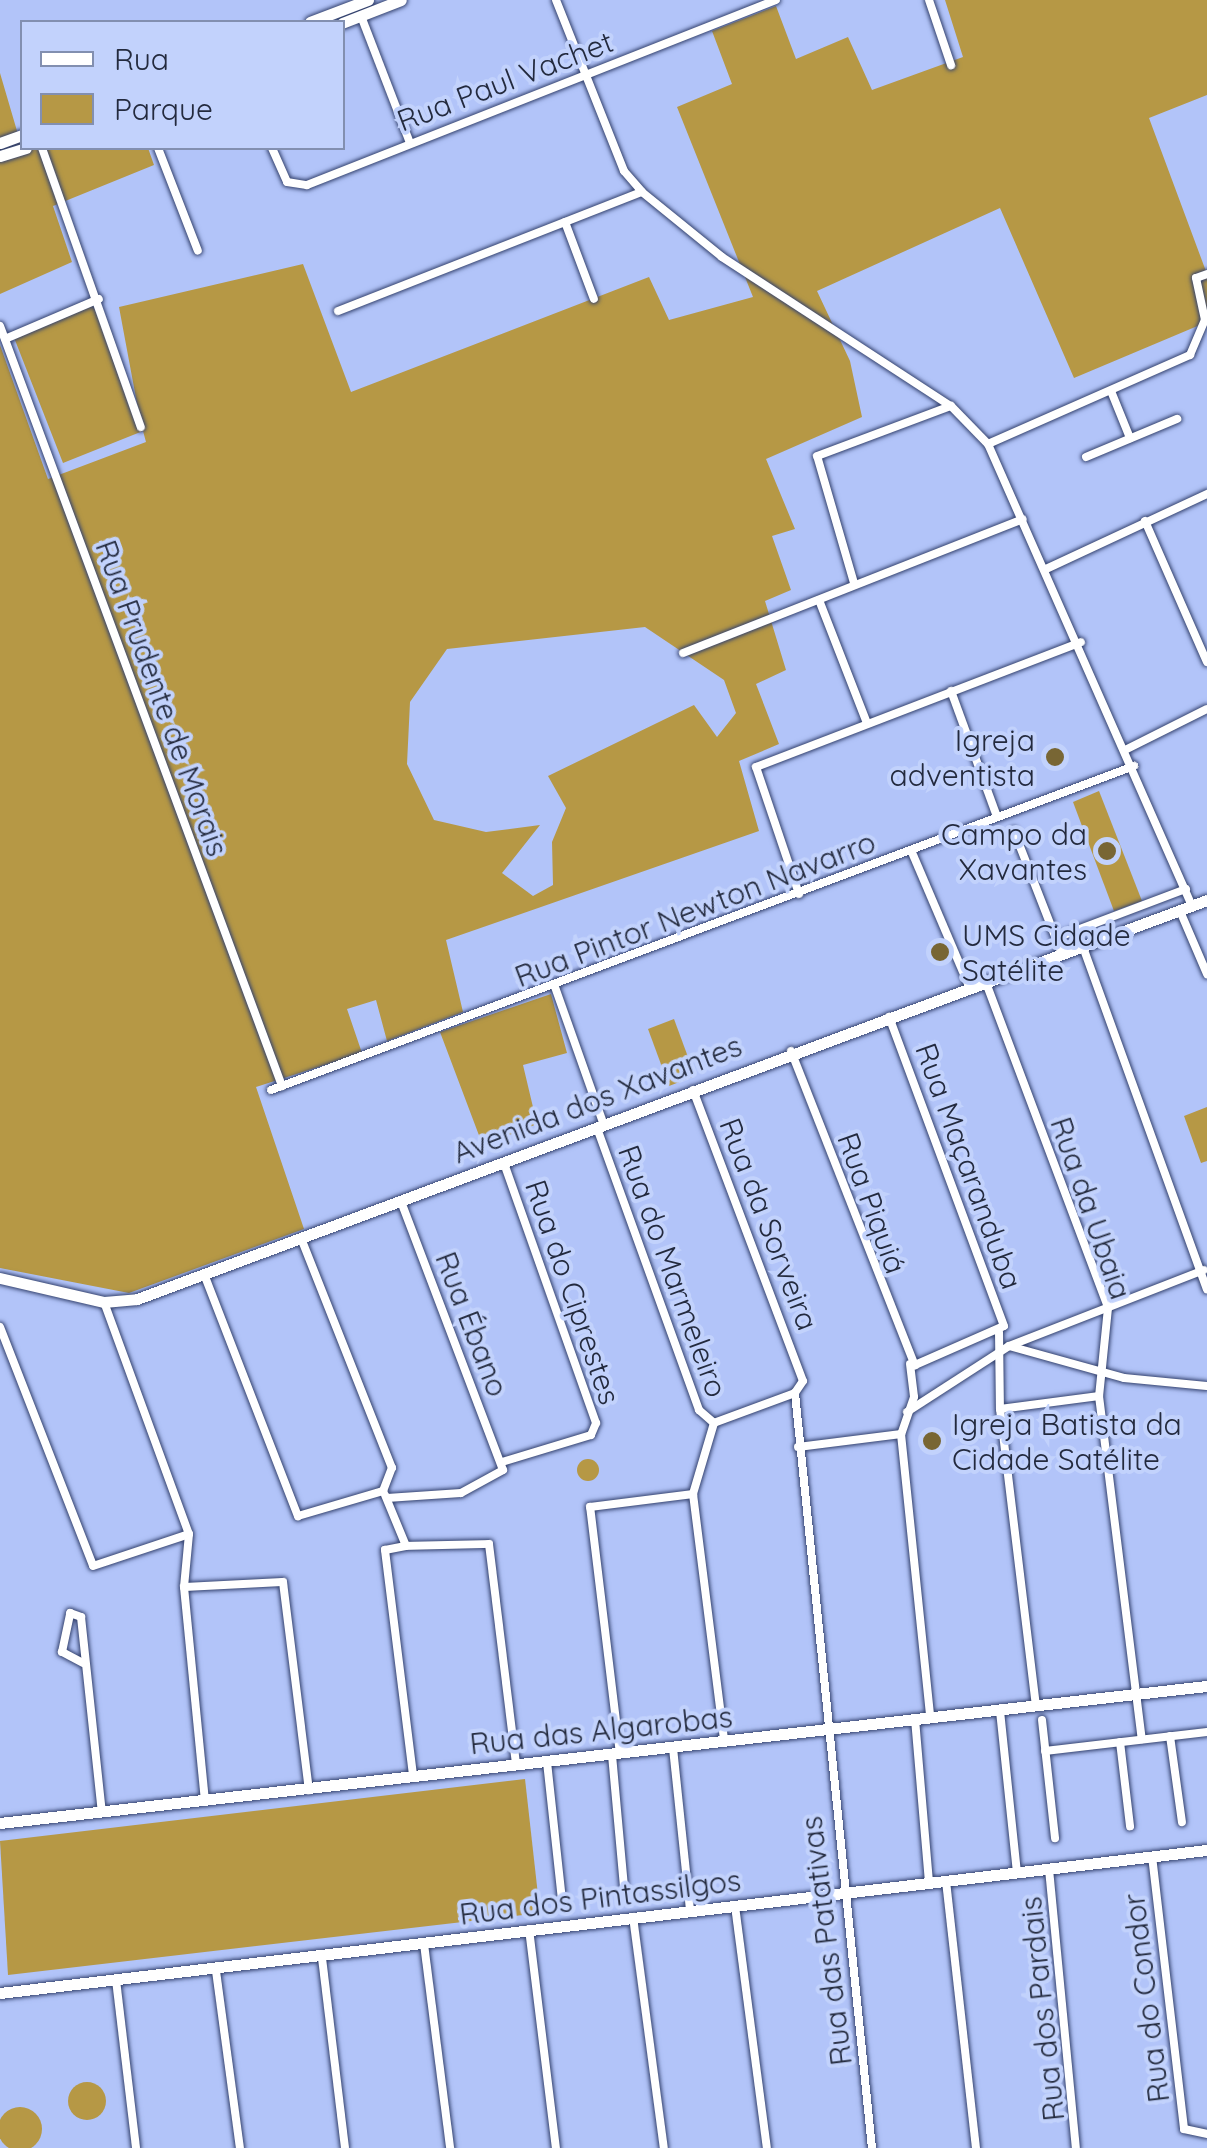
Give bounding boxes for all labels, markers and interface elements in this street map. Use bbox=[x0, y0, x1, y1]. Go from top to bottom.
legend bbox=[20, 20, 345, 150]
street label: Rua Paul Vachet bbox=[392, 23, 618, 139]
text: Rua bbox=[114, 40, 169, 78]
text: Parque bbox=[114, 90, 213, 128]
street label: Rua Prudente de Morais bbox=[88, 535, 236, 861]
place label: Igreja adventista bbox=[890, 722, 1035, 792]
marker: Igreja adventista bbox=[1044, 746, 1066, 768]
place label: Campo da Xavantes bbox=[941, 816, 1087, 886]
street label: Rua Pintor Newton Navarro bbox=[510, 823, 880, 995]
marker: Campo da Xavantes bbox=[1096, 840, 1118, 862]
place label: UMS Cidade Satélite bbox=[962, 917, 1131, 988]
marker: UMS Cidade Satélite bbox=[927, 939, 953, 965]
street label: Avenida dos Xavantes bbox=[447, 1027, 747, 1171]
street label: Rua Maçaranduba bbox=[908, 1038, 1030, 1294]
street label: Rua da Ubaia bbox=[1043, 1112, 1139, 1304]
street label: Rua da Sorveira bbox=[712, 1113, 826, 1335]
street label: Rua Piquiá bbox=[830, 1128, 914, 1278]
street label: Rua do Marmeleiro bbox=[611, 1140, 735, 1402]
street label: Rua do Ciprestes bbox=[518, 1175, 628, 1409]
street label: Rua Ébano bbox=[428, 1247, 516, 1401]
place label: Igreja Batista da Cidade Satélite bbox=[952, 1406, 1182, 1476]
marker: Igreja Batista da Cidade Satélite bbox=[921, 1430, 943, 1452]
street label: Rua das Algarobas bbox=[468, 1698, 734, 1762]
street label: Rua das Patativas bbox=[793, 1814, 859, 2068]
street label: Rua dos Pintassilgos bbox=[457, 1862, 743, 1932]
street label: Rua do Condor bbox=[1115, 1891, 1177, 2105]
street label: Rua dos Pardais bbox=[1012, 1895, 1072, 2123]

